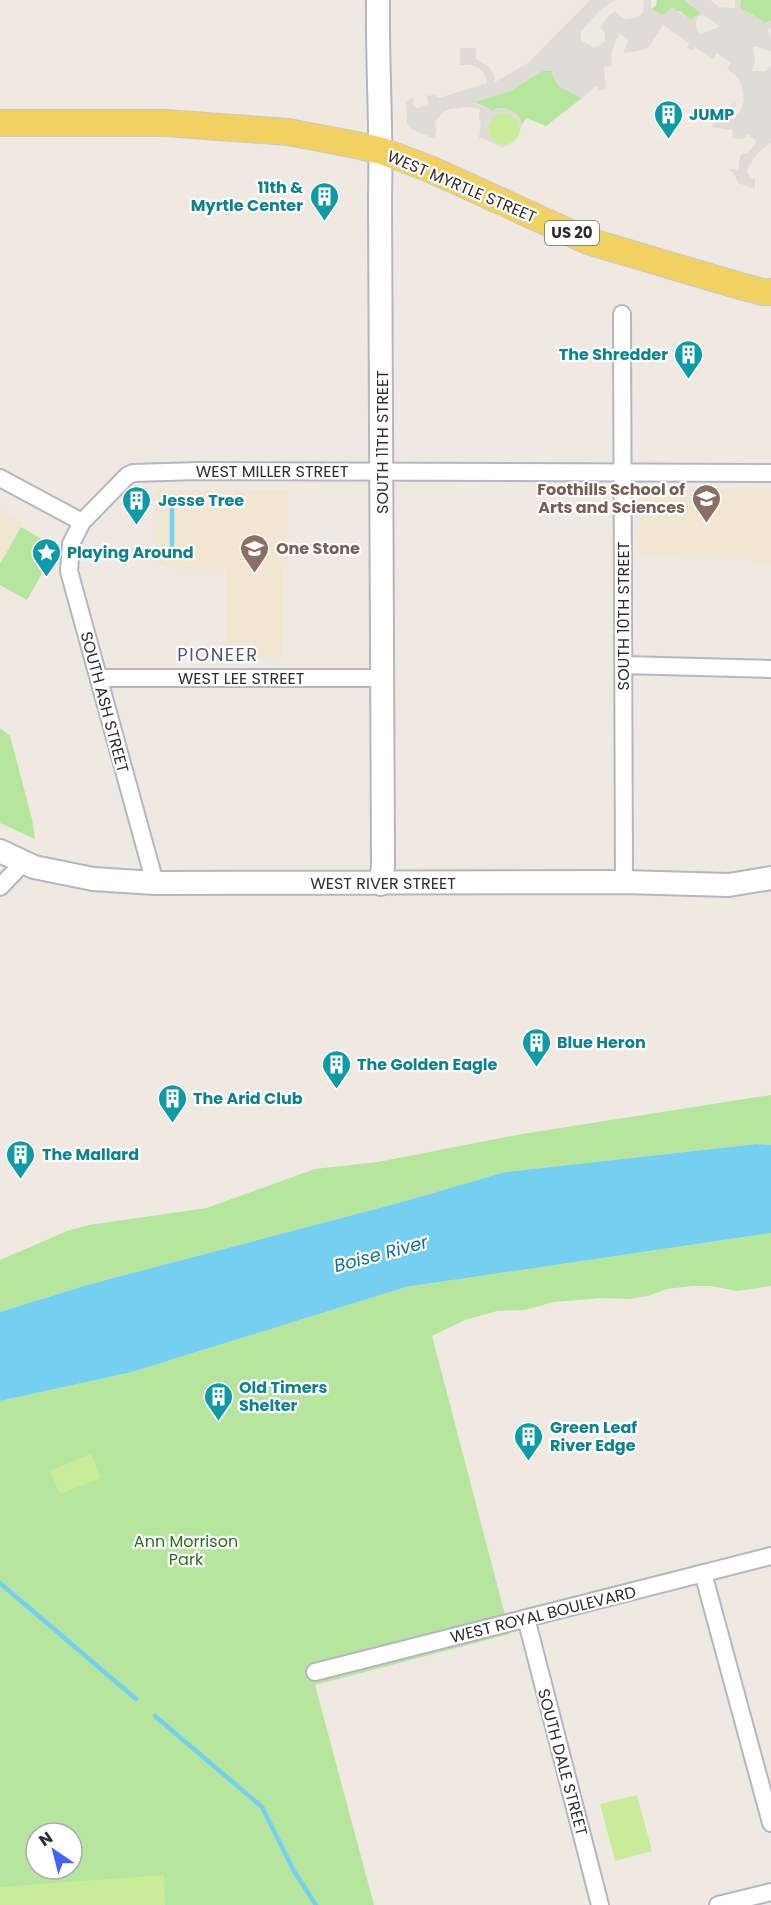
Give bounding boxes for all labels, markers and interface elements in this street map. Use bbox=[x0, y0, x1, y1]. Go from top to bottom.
building icon: JUMP bbox=[652, 98, 684, 140]
place label: JUMP bbox=[689, 103, 734, 126]
street label: WEST MYRTLE STREET bbox=[384, 145, 540, 228]
place label: 11th & Myrtle Center bbox=[191, 176, 303, 217]
building icon: 11th & Myrtle Center bbox=[308, 180, 340, 222]
road number: US 20 bbox=[545, 221, 599, 245]
building icon: The Shredder bbox=[673, 338, 705, 380]
place label: The Shredder bbox=[559, 343, 668, 366]
street label: SOUTH 11TH STREET bbox=[371, 370, 394, 514]
street label: WEST MILLER STREET bbox=[196, 460, 349, 483]
place label: Foothills School of Arts and Sciences bbox=[537, 478, 685, 519]
school or university icon: Foothills School of Arts and Sciences bbox=[690, 482, 722, 524]
building icon: Jesse Tree bbox=[121, 484, 153, 526]
place label: Jesse Tree bbox=[158, 489, 244, 512]
school or university icon: One Stone bbox=[239, 532, 271, 574]
place icon: Playing Around bbox=[30, 536, 62, 578]
place label: One Stone bbox=[276, 537, 360, 560]
place label: Playing Around bbox=[67, 541, 194, 564]
street label: SOUTH 10TH STREET bbox=[612, 541, 635, 690]
street label: SOUTH ASH STREET bbox=[75, 629, 134, 776]
district label: PIONEER bbox=[177, 642, 259, 667]
street label: WEST LEE STREET bbox=[178, 667, 305, 690]
street label: WEST RIVER STREET bbox=[310, 872, 456, 895]
building icon: Blue Heron bbox=[520, 1026, 552, 1068]
place label: Blue Heron bbox=[557, 1031, 646, 1054]
building icon: The Golden Eagle bbox=[320, 1048, 352, 1090]
place label: The Golden Eagle bbox=[357, 1053, 498, 1076]
building icon: The Arid Club bbox=[156, 1082, 188, 1124]
place label: The Arid Club bbox=[193, 1087, 303, 1110]
building icon: The Mallard bbox=[5, 1138, 37, 1180]
place label: The Mallard bbox=[42, 1143, 139, 1166]
water label: Boise River bbox=[331, 1229, 432, 1278]
place label: Old Timers Shelter bbox=[239, 1376, 327, 1417]
building icon: Old Timers Shelter bbox=[202, 1380, 234, 1422]
place label: Green Leaf River Edge bbox=[550, 1416, 637, 1457]
building icon: Green Leaf River Edge bbox=[513, 1420, 545, 1462]
park label: Ann Morrison Park bbox=[134, 1530, 238, 1571]
street label: WEST ROYAL BOULEVARD bbox=[448, 1580, 638, 1649]
street label: SOUTH DALE STREET bbox=[532, 1686, 593, 1838]
north arrow bbox=[24, 1821, 84, 1881]
text: N bbox=[34, 1826, 57, 1852]

